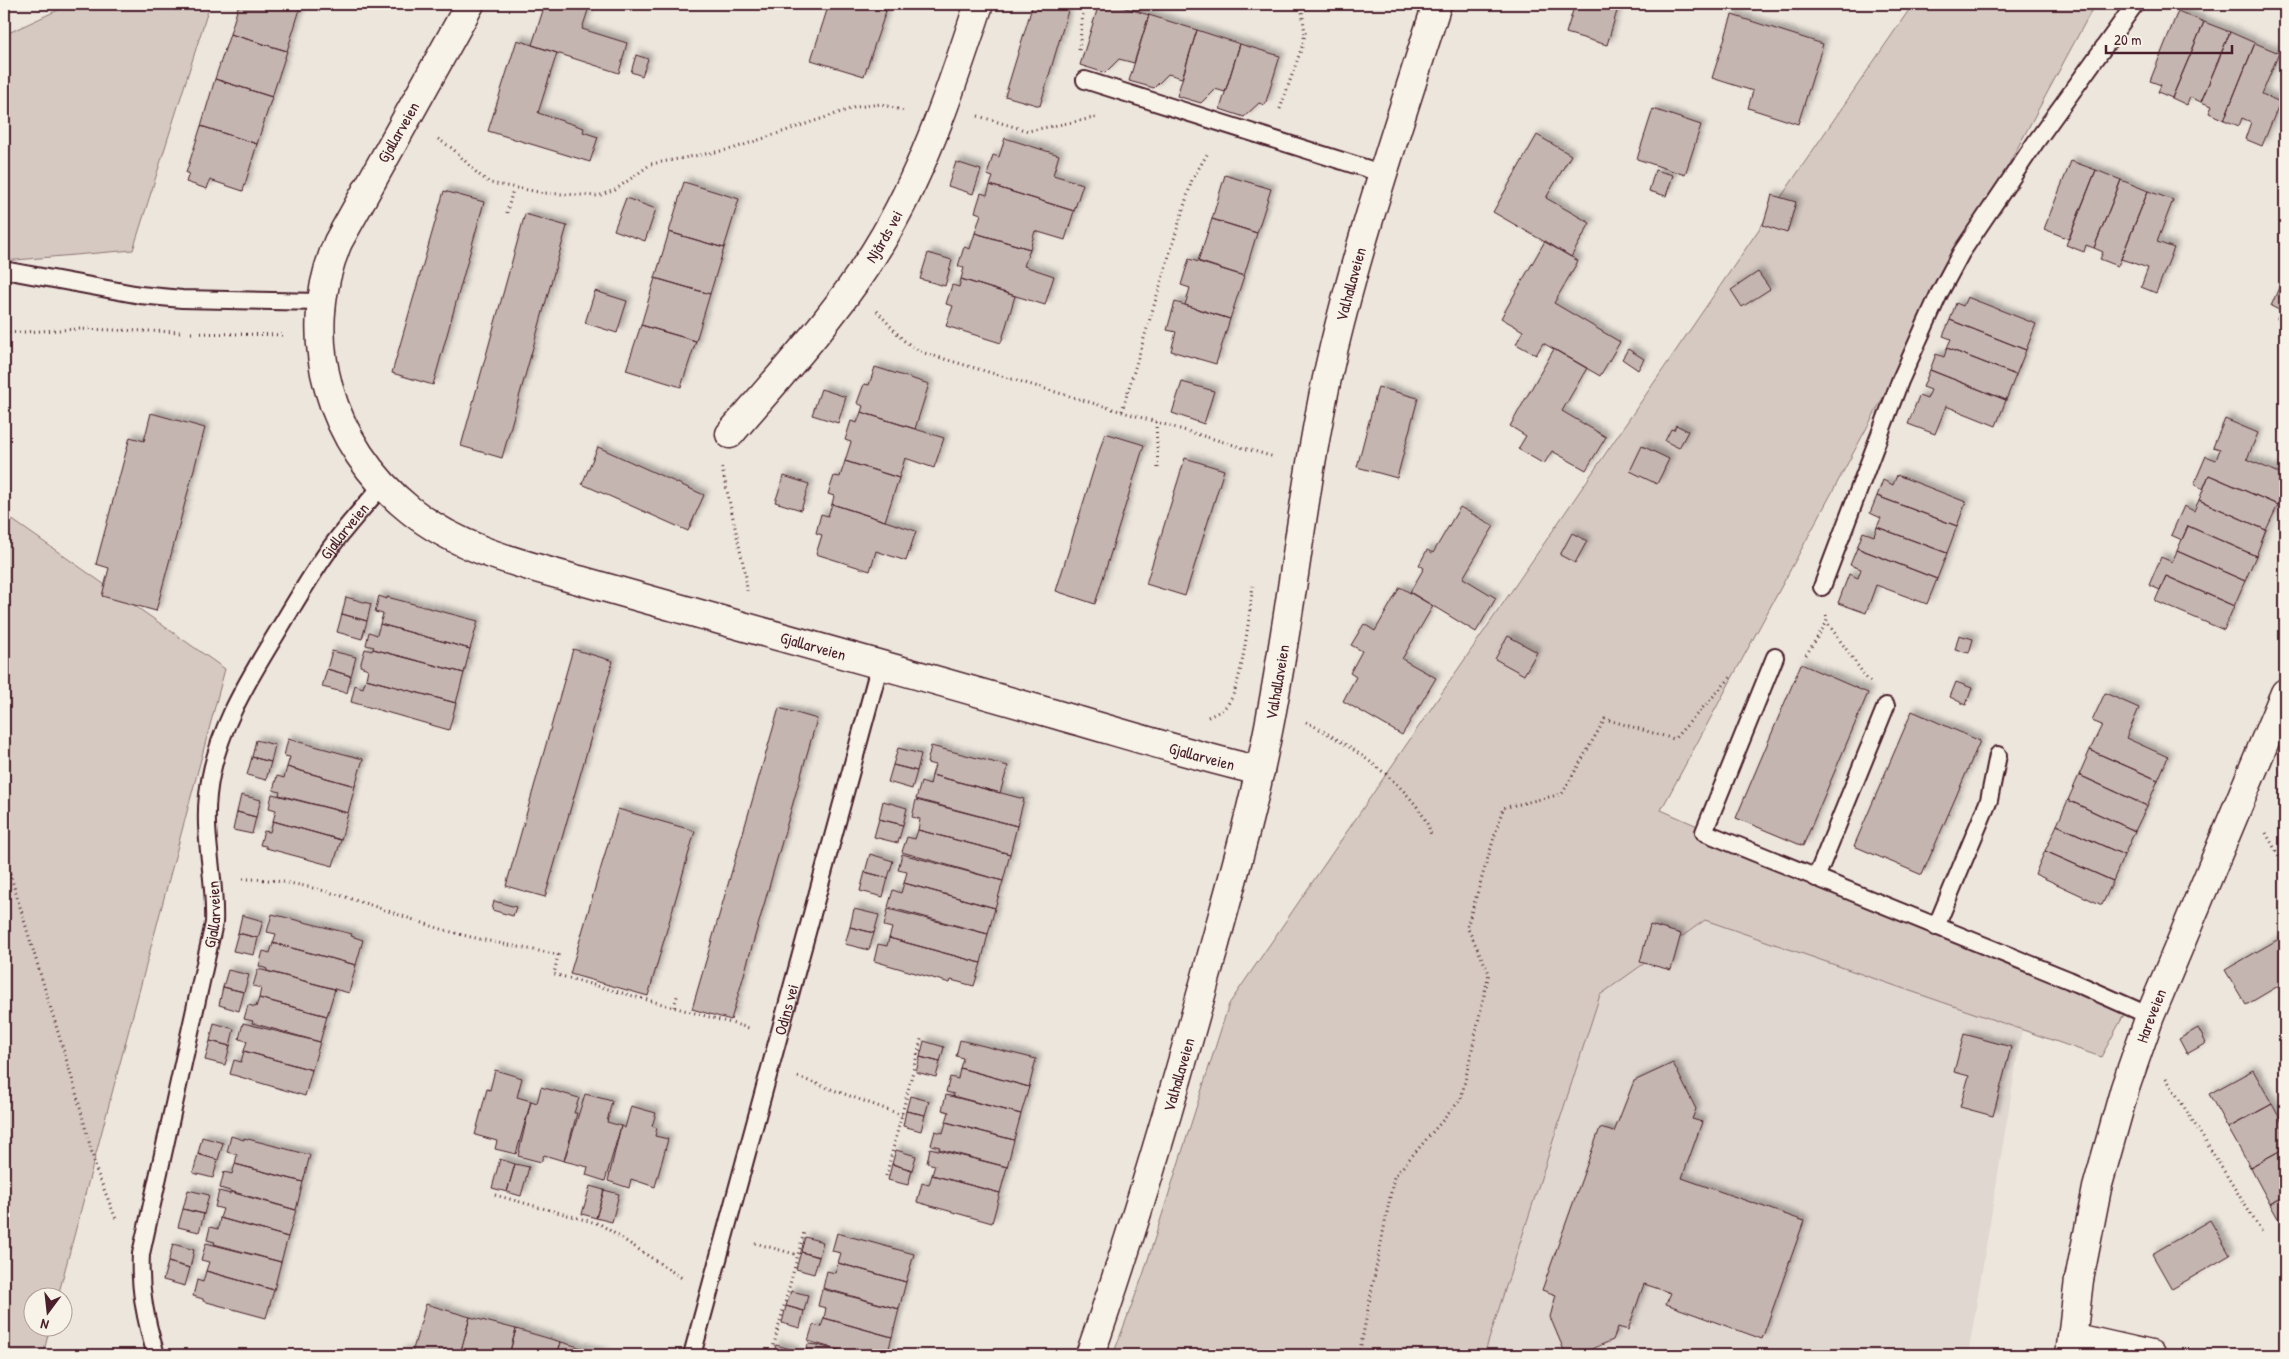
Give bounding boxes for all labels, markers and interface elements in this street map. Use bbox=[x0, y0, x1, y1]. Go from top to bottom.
scale bar bbox=[2106, 22, 2233, 54]
text: 20 m bbox=[2114, 29, 2141, 50]
street label: Gjallarveien bbox=[372, 97, 424, 167]
street label: Njårds vei bbox=[860, 206, 908, 267]
street label: Valhallaveien bbox=[1330, 245, 1371, 323]
street label: Gjallarveien bbox=[315, 498, 374, 564]
street label: Gjallarveien bbox=[778, 626, 849, 665]
street label: Valhallaveien bbox=[1260, 643, 1294, 721]
street label: Gjallarveien bbox=[1167, 737, 1237, 775]
street label: Gjallarveien bbox=[198, 880, 225, 950]
street label: Odins vei bbox=[769, 981, 803, 1038]
street label: Hareveien bbox=[2131, 985, 2171, 1046]
street label: Valhallaveien bbox=[1157, 1035, 1199, 1114]
north arrow bbox=[22, 1286, 72, 1336]
text: N bbox=[38, 1315, 51, 1335]

